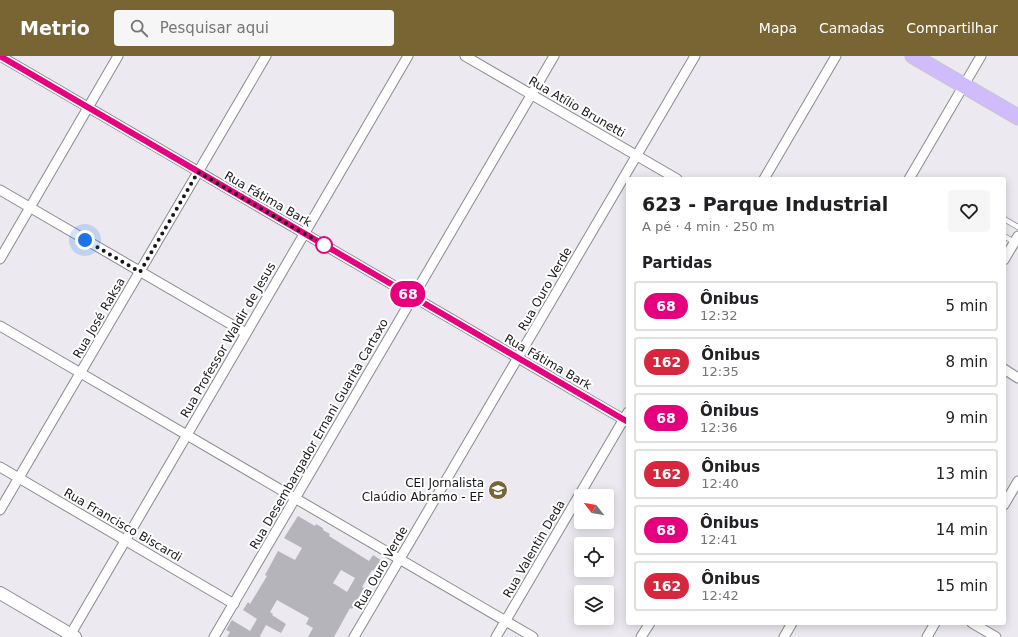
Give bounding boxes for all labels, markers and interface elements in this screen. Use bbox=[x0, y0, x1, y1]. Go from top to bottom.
search box bbox=[114, 10, 394, 46]
text: Metrio bbox=[20, 17, 90, 39]
icon: search bbox=[128, 17, 150, 39]
text: Pesquisar aqui bbox=[160, 19, 269, 37]
text: Mapa bbox=[759, 20, 797, 36]
text: Camadas bbox=[819, 20, 884, 36]
text: Compartilhar bbox=[906, 20, 998, 36]
street label: Rua Atílio Brunetti bbox=[526, 74, 628, 140]
street label: Rua Fátima Bark bbox=[222, 168, 314, 230]
button: heart bbox=[948, 190, 990, 232]
text: 623 - Parque Industrial bbox=[642, 193, 888, 215]
text: A pé · 4 min · 250 m bbox=[642, 219, 775, 234]
your location bbox=[75, 230, 95, 250]
unlabelled marker bbox=[315, 236, 333, 254]
street label: Rua Ouro Verde bbox=[515, 245, 575, 333]
text: Partidas bbox=[642, 254, 712, 272]
street label: Rua Professor Waldir de Jesus bbox=[178, 260, 278, 420]
street label: Rua José Raksa bbox=[70, 275, 128, 361]
line badge: 68 bbox=[390, 281, 426, 307]
text: 68 bbox=[398, 286, 418, 302]
text: Ônibus bbox=[700, 290, 759, 308]
text: 5 min bbox=[945, 297, 988, 315]
text: 68 bbox=[656, 298, 676, 314]
text: 12:32 bbox=[700, 308, 737, 323]
street label: Rua Desembargador Ernani Guarita Cartaxo bbox=[247, 316, 391, 552]
street label: Rua Fátima Bark bbox=[502, 331, 594, 393]
text: Ônibus bbox=[701, 346, 760, 364]
text: 8 min bbox=[945, 353, 988, 371]
text: 162 bbox=[652, 354, 681, 370]
text: 12:35 bbox=[701, 364, 739, 379]
text: Ônibus bbox=[700, 402, 759, 420]
text: 9 min bbox=[945, 409, 988, 427]
text: 68 bbox=[656, 410, 676, 426]
text: 12:36 bbox=[700, 420, 737, 435]
text: Ônibus bbox=[701, 458, 760, 476]
text: 13 min bbox=[936, 465, 988, 483]
text: 162 bbox=[652, 466, 681, 482]
place label: CEI Jornalista Claúdio Abramo - EF bbox=[362, 476, 484, 504]
text: 12:40 bbox=[701, 476, 739, 491]
school or university icon: CEI Jornalista Claúdio Abramo - EF bbox=[487, 479, 509, 501]
street label: Rua Francisco Biscardi bbox=[62, 485, 184, 565]
north arrow bbox=[574, 489, 614, 529]
map controls bbox=[574, 489, 614, 625]
street label: Rua Valentin Deda bbox=[500, 498, 568, 600]
text: Ônibus bbox=[700, 514, 759, 532]
text: 14 min bbox=[936, 521, 988, 539]
text: 68 bbox=[656, 522, 676, 538]
street label: Rua Ouro Verde bbox=[351, 524, 411, 612]
text: 12:41 bbox=[700, 532, 737, 547]
button: locate bbox=[574, 537, 614, 577]
text: Ônibus bbox=[701, 570, 760, 588]
text: 15 min bbox=[936, 577, 988, 595]
text: 162 bbox=[652, 578, 681, 594]
button: layers bbox=[574, 585, 614, 625]
text: 12:42 bbox=[701, 588, 739, 603]

